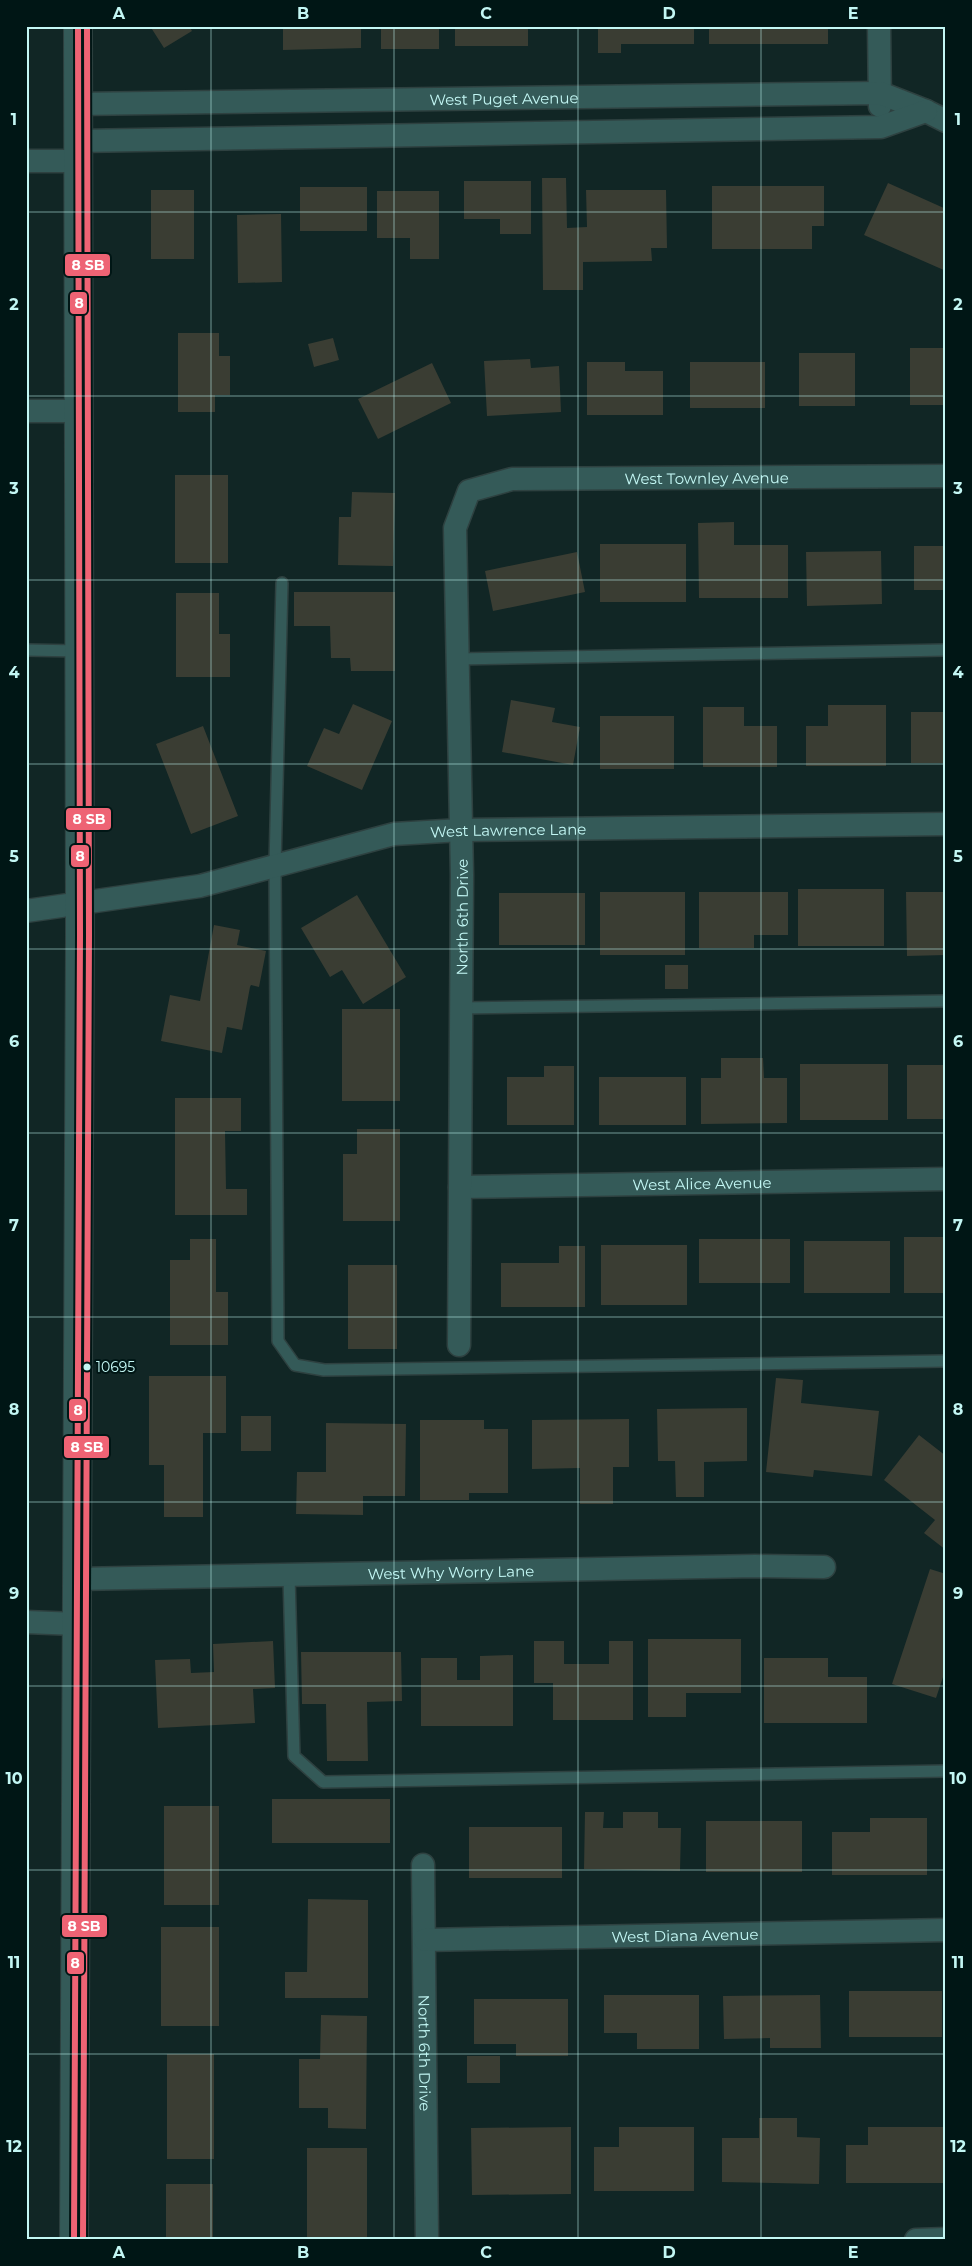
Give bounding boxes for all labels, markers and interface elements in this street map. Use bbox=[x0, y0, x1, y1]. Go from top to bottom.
text: A bbox=[112, 4, 126, 23]
text: B bbox=[297, 4, 309, 23]
text: C bbox=[480, 4, 492, 23]
text: D bbox=[662, 4, 676, 23]
text: E bbox=[848, 4, 858, 23]
street label: West Puget Avenue bbox=[429, 88, 579, 109]
text: 1 bbox=[11, 110, 17, 129]
text: 1 bbox=[955, 110, 961, 129]
line badge: 8 SB bbox=[64, 253, 111, 277]
text: 8 SB bbox=[72, 256, 105, 274]
line badge: 8 bbox=[69, 291, 88, 315]
text: 8 bbox=[74, 294, 84, 312]
text: 2 bbox=[9, 295, 19, 314]
text: 2 bbox=[953, 295, 963, 314]
street label: West Townley Avenue bbox=[624, 468, 789, 488]
text: 3 bbox=[8, 479, 19, 498]
text: 3 bbox=[952, 479, 963, 498]
text: 4 bbox=[8, 663, 20, 682]
text: 4 bbox=[952, 663, 964, 682]
line badge: 8 SB bbox=[65, 807, 112, 831]
text: 8 SB bbox=[73, 810, 106, 828]
street label: West Lawrence Lane bbox=[430, 819, 586, 841]
line badge: 8 bbox=[70, 844, 90, 868]
text: 5 bbox=[9, 847, 19, 866]
text: 8 bbox=[75, 847, 85, 865]
text: 5 bbox=[953, 847, 963, 866]
street label: North 6th Drive bbox=[452, 858, 472, 975]
text: 6 bbox=[9, 1032, 19, 1051]
text: 6 bbox=[953, 1032, 963, 1051]
street label: West Alice Avenue bbox=[632, 1172, 772, 1194]
text: 7 bbox=[9, 1216, 19, 1235]
text: 7 bbox=[953, 1216, 963, 1235]
place label: 10695 bbox=[96, 1358, 135, 1376]
marker: 10695 bbox=[82, 1362, 92, 1372]
line badge: 8 bbox=[68, 1398, 87, 1422]
text: 8 bbox=[9, 1400, 19, 1419]
text: 8 bbox=[953, 1400, 963, 1419]
text: 8 bbox=[73, 1401, 83, 1419]
line badge: 8 SB bbox=[63, 1435, 110, 1459]
text: 8 SB bbox=[71, 1438, 104, 1456]
street label: West Why Worry Lane bbox=[367, 1561, 534, 1583]
text: 9 bbox=[9, 1584, 19, 1603]
text: 9 bbox=[953, 1584, 963, 1603]
text: 10 bbox=[5, 1769, 23, 1788]
text: 10 bbox=[949, 1769, 967, 1788]
line badge: 8 SB bbox=[61, 1914, 108, 1938]
text: 8 SB bbox=[68, 1917, 101, 1935]
street label: West Diana Avenue bbox=[611, 1924, 759, 1946]
line badge: 8 bbox=[66, 1951, 85, 1975]
text: 11 bbox=[8, 1953, 20, 1972]
text: 11 bbox=[952, 1953, 964, 1972]
text: 8 bbox=[70, 1954, 80, 1972]
street label: North 6th Drive bbox=[415, 1995, 435, 2111]
text: 12 bbox=[6, 2137, 22, 2156]
text: 12 bbox=[950, 2137, 966, 2156]
text: A bbox=[112, 2243, 126, 2262]
text: B bbox=[297, 2243, 309, 2262]
text: C bbox=[480, 2243, 492, 2262]
text: D bbox=[662, 2243, 676, 2262]
text: E bbox=[848, 2243, 858, 2262]

